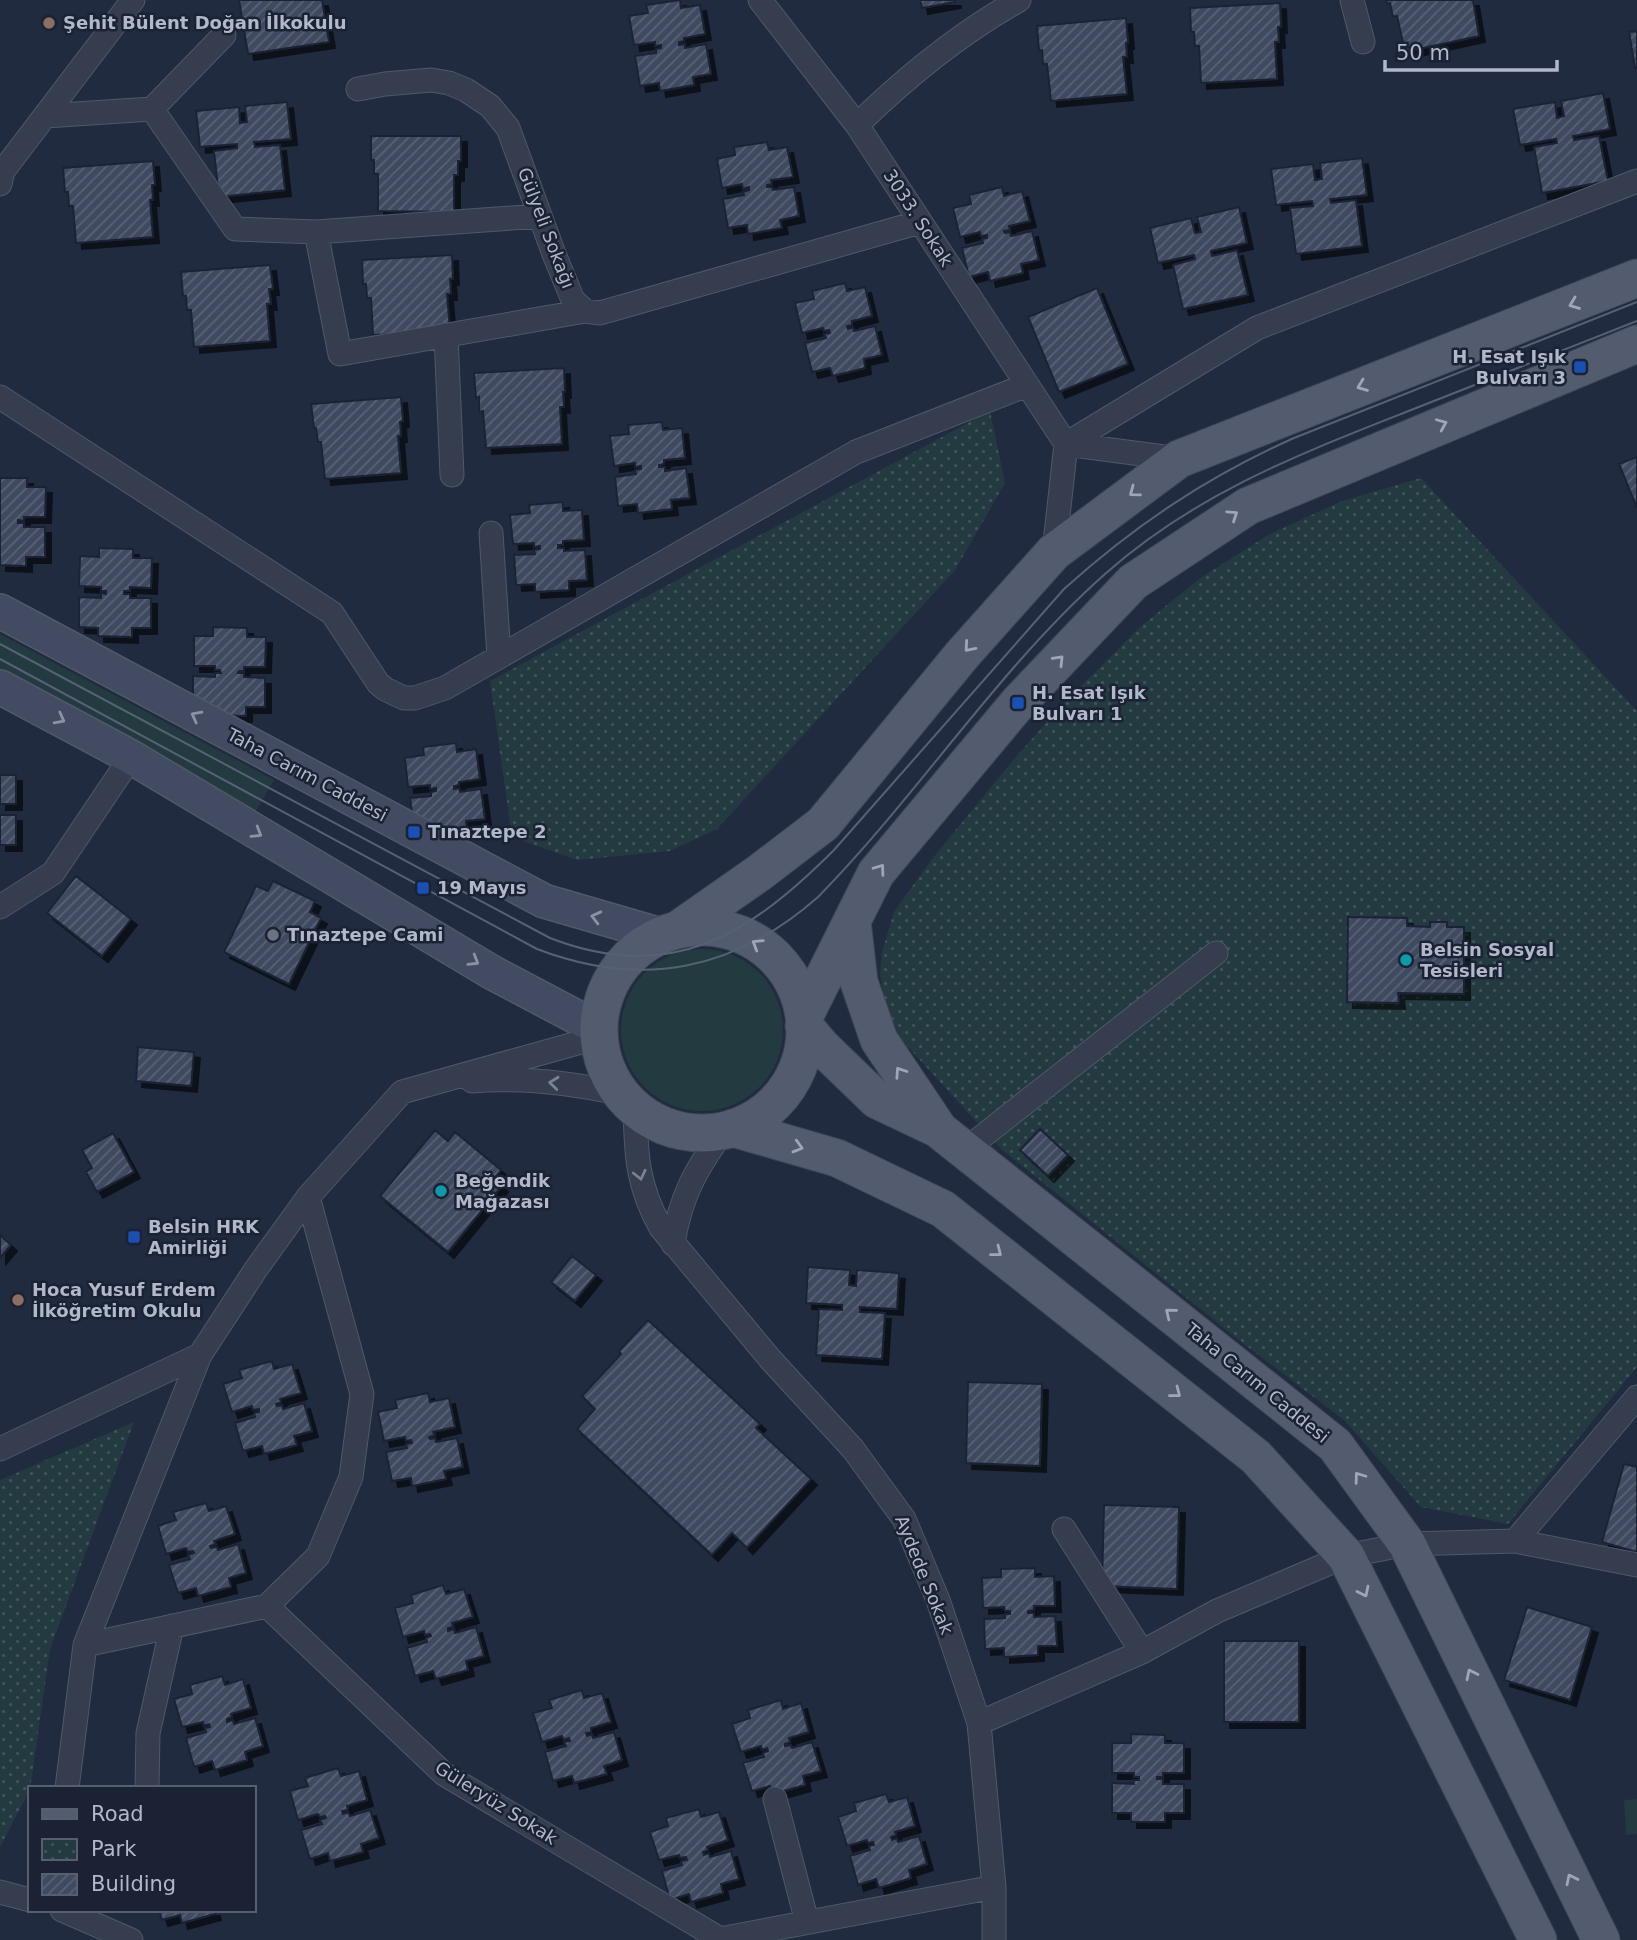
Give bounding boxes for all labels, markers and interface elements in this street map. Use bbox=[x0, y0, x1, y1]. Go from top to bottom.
place label: Şehit Bülent Doğan İlkokulu bbox=[63, 12, 347, 33]
marker: Şehit Bülent Doğan İlkokulu bbox=[41, 15, 57, 31]
scale bar bbox=[1385, 28, 1556, 72]
text: 50 m bbox=[1396, 41, 1450, 65]
street label: Gülyeli Sokağı bbox=[514, 164, 579, 291]
street label: 3033. Sokak bbox=[879, 165, 958, 271]
one-way arrow bbox=[1568, 295, 1580, 309]
place label: H. Esat Işık Bulvarı 3 bbox=[1452, 346, 1567, 388]
marker: H. Esat Işık Bulvarı 3 bbox=[1572, 359, 1588, 375]
one-way arrow bbox=[1356, 378, 1368, 392]
one-way arrow bbox=[1435, 419, 1447, 433]
one-way arrow bbox=[1130, 484, 1142, 496]
one-way arrow bbox=[1226, 511, 1239, 524]
one-way arrow bbox=[965, 639, 978, 652]
one-way arrow bbox=[1051, 655, 1064, 668]
place label: H. Esat Işık Bulvarı 1 bbox=[1032, 682, 1147, 724]
marker: H. Esat Işık Bulvarı 1 bbox=[1010, 695, 1026, 711]
one-way arrow bbox=[53, 711, 65, 725]
one-way arrow bbox=[191, 711, 203, 724]
street label: Taha Carım Caddesi bbox=[223, 723, 391, 826]
place label: Tınaztepe 2 bbox=[428, 821, 547, 842]
one-way arrow bbox=[250, 824, 263, 837]
marker: Tınaztepe 2 bbox=[406, 824, 422, 840]
one-way arrow bbox=[871, 865, 884, 877]
place label: 19 Mayıs bbox=[437, 877, 526, 898]
marker: 19 Mayıs bbox=[415, 880, 431, 896]
one-way arrow bbox=[590, 911, 602, 925]
place label: Tınaztepe Cami bbox=[287, 924, 443, 945]
marker: Tınaztepe Cami bbox=[265, 927, 281, 943]
one-way arrow bbox=[751, 939, 764, 952]
place label: Belsin Sosyal Tesisleri bbox=[1420, 939, 1554, 981]
marker: Belsin Sosyal Tesisleri bbox=[1398, 952, 1414, 968]
one-way arrow bbox=[466, 953, 479, 966]
one-way arrow bbox=[895, 1067, 908, 1080]
one-way arrow bbox=[549, 1075, 560, 1090]
one-way arrow bbox=[792, 1138, 804, 1153]
one-way arrow bbox=[631, 1169, 646, 1181]
place label: Beğendik Mağazası bbox=[455, 1170, 551, 1212]
marker: Beğendik Mağazası bbox=[433, 1183, 449, 1199]
place label: Belsin HRK Amirliği bbox=[148, 1216, 260, 1258]
marker: Belsin HRK Amirliği bbox=[126, 1229, 142, 1245]
one-way arrow bbox=[990, 1244, 1002, 1257]
place label: Hoca Yusuf Erdem İlköğretim Okulu bbox=[32, 1279, 216, 1321]
marker: Hoca Yusuf Erdem İlköğretim Okulu bbox=[10, 1292, 26, 1308]
one-way arrow bbox=[1165, 1308, 1177, 1321]
street label: Taha Carım Caddesi bbox=[1181, 1318, 1333, 1447]
one-way arrow bbox=[1168, 1385, 1181, 1398]
one-way arrow bbox=[1355, 1472, 1367, 1485]
street label: Aydede Sokak bbox=[891, 1512, 958, 1638]
one-way arrow bbox=[1356, 1585, 1370, 1597]
one-way arrow bbox=[1465, 1669, 1479, 1681]
street label: Güleryüz Sokak bbox=[431, 1757, 562, 1849]
legend bbox=[28, 1786, 256, 1912]
text: Road bbox=[91, 1802, 144, 1826]
text: Park bbox=[91, 1837, 137, 1861]
text: Building bbox=[91, 1872, 176, 1896]
one-way arrow bbox=[1565, 1874, 1579, 1886]

